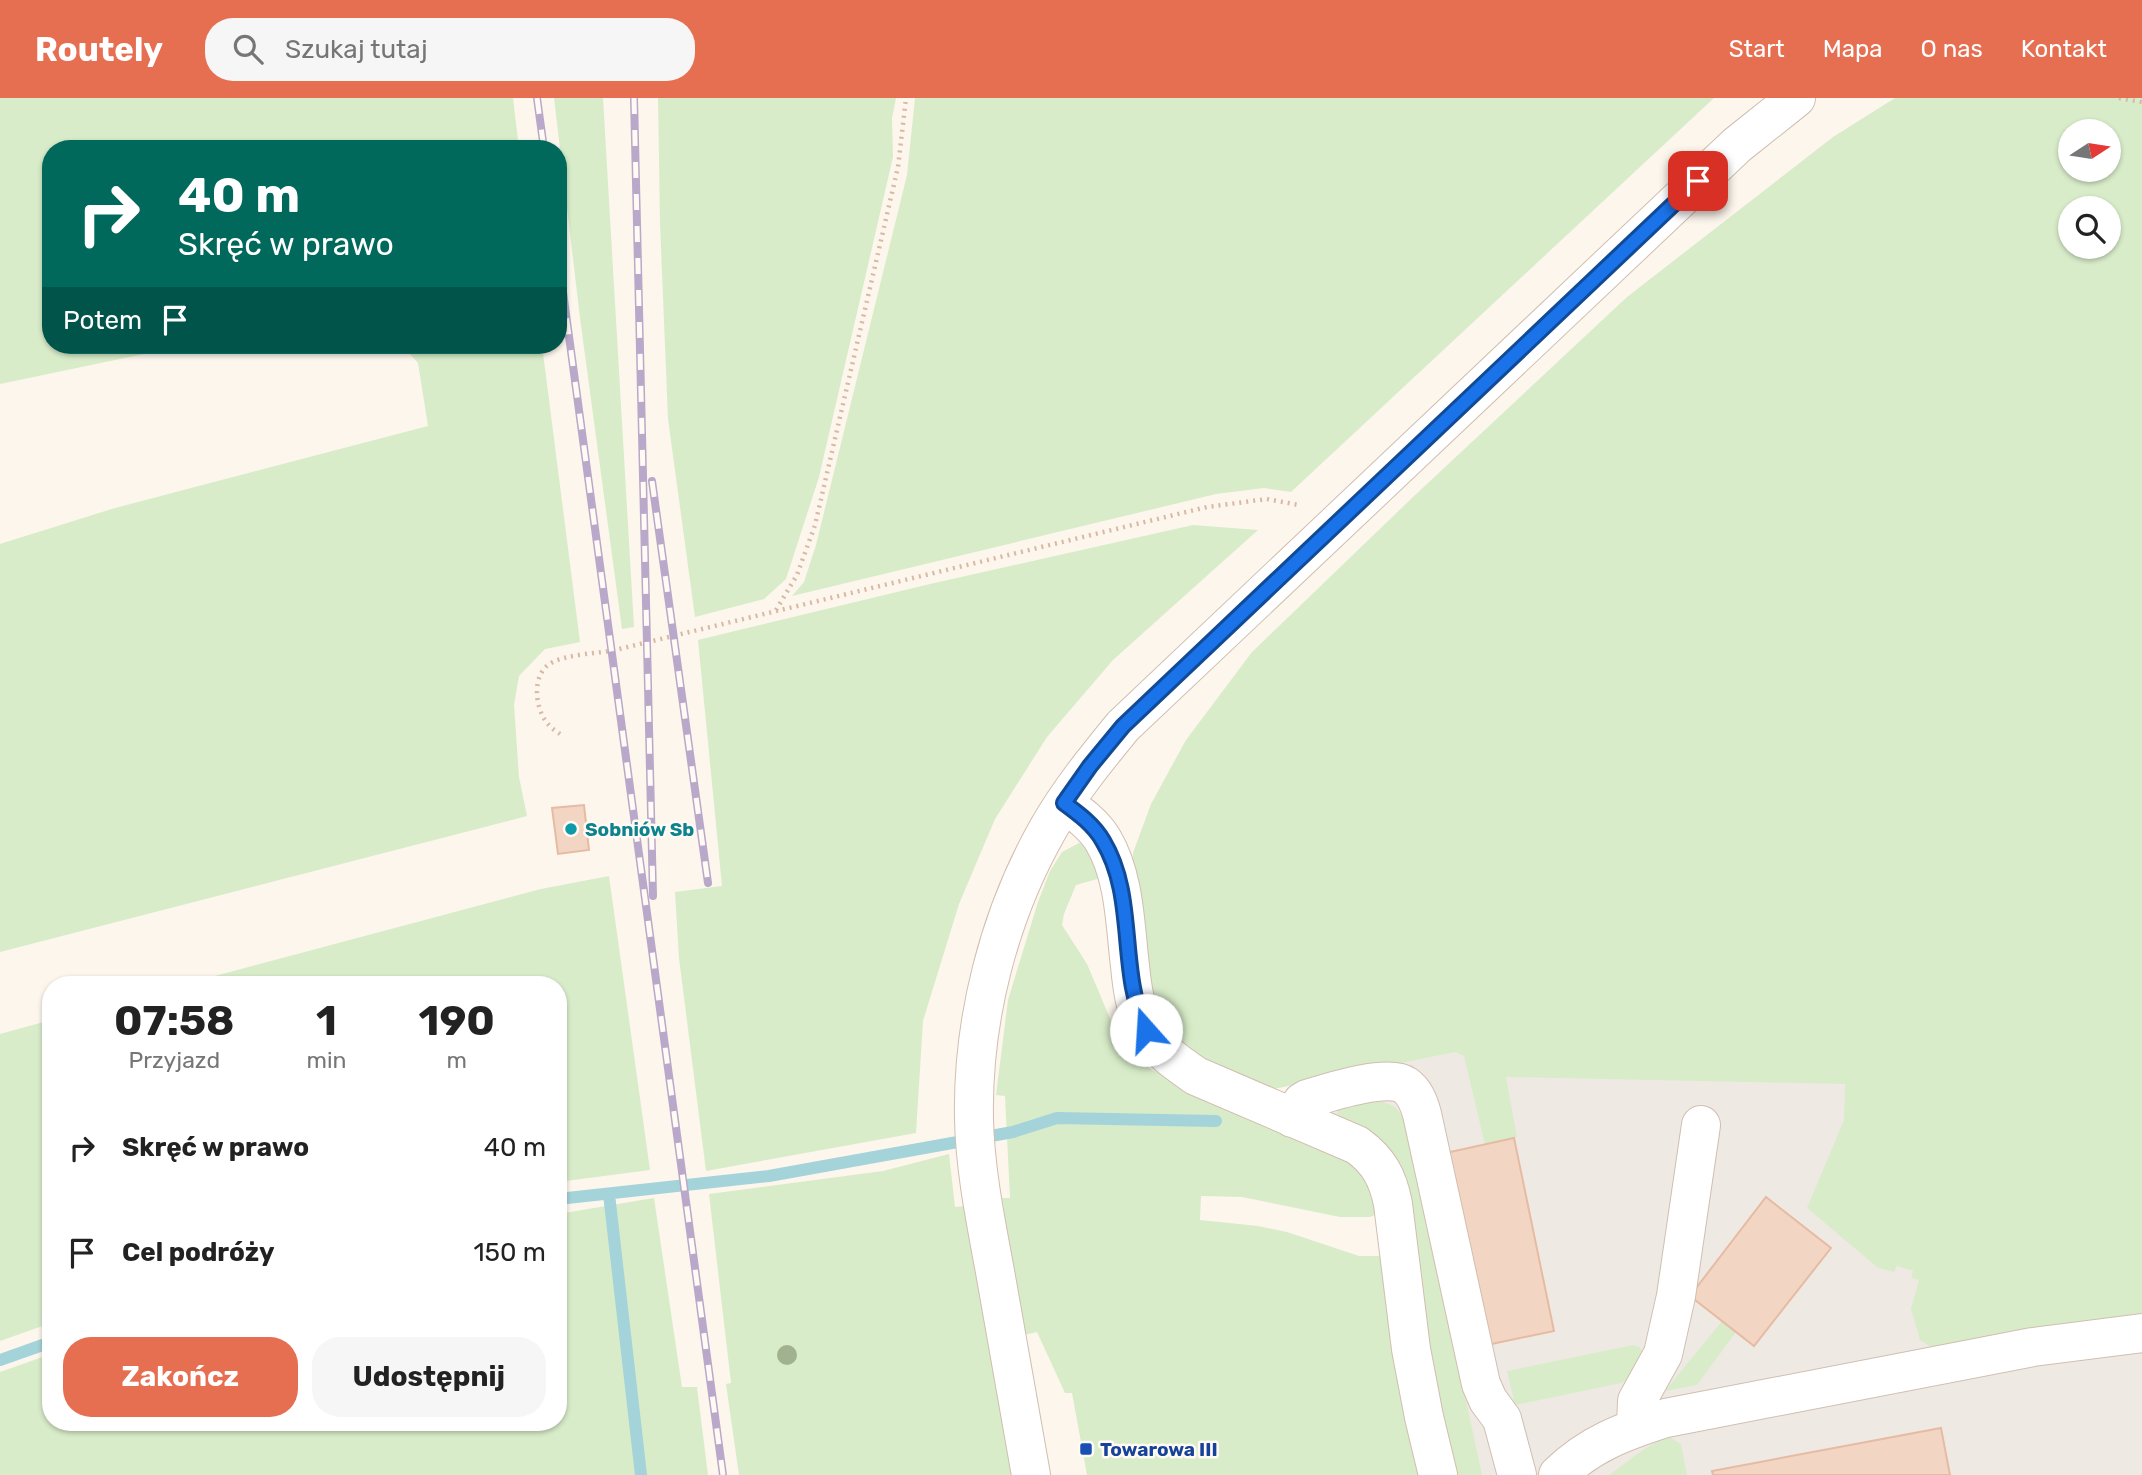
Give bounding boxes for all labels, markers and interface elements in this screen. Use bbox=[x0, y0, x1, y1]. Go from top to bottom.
search box bbox=[205, 18, 695, 81]
text: Routely bbox=[35, 30, 163, 69]
icon: search bbox=[229, 30, 267, 68]
text: Szukaj tutaj bbox=[285, 34, 428, 65]
text: Start bbox=[1729, 35, 1785, 63]
text: Mapa bbox=[1823, 35, 1883, 63]
text: O nas bbox=[1921, 35, 1983, 63]
text: Kontakt bbox=[2021, 35, 2107, 63]
north arrow bbox=[2058, 119, 2121, 182]
map controls bbox=[2058, 119, 2121, 259]
pin bbox=[1668, 151, 1728, 211]
icon: arrive bbox=[1679, 162, 1717, 200]
text: 40 m bbox=[178, 166, 300, 224]
icon: right bbox=[63, 168, 154, 259]
button: search bbox=[2058, 196, 2121, 259]
text: Skręć w prawo bbox=[178, 225, 394, 263]
icon: arrive bbox=[156, 301, 194, 339]
text: Potem bbox=[63, 305, 142, 336]
place label: Sobniów Sb bbox=[585, 818, 694, 841]
marker: Sobniów Sb bbox=[563, 821, 579, 837]
position arrow bbox=[1109, 993, 1183, 1067]
text: 07:58 bbox=[114, 996, 235, 1046]
text: 1 bbox=[316, 996, 337, 1046]
text: 190 bbox=[419, 996, 495, 1046]
text: Przyjazd bbox=[128, 1046, 220, 1074]
text: min bbox=[307, 1046, 347, 1074]
text: m bbox=[447, 1046, 467, 1074]
icon: right bbox=[63, 1129, 101, 1167]
text: Skręć w prawo bbox=[122, 1132, 309, 1163]
text: 40 m bbox=[484, 1132, 546, 1163]
icon: arrive bbox=[63, 1234, 101, 1272]
text: Cel podróży bbox=[122, 1237, 275, 1268]
text: 150 m bbox=[473, 1237, 546, 1268]
button: Zakończ bbox=[63, 1337, 298, 1417]
button: Udostępnij bbox=[312, 1337, 546, 1417]
place label: Towarowa III bbox=[1100, 1438, 1218, 1461]
marker: Towarowa III bbox=[1078, 1441, 1094, 1457]

